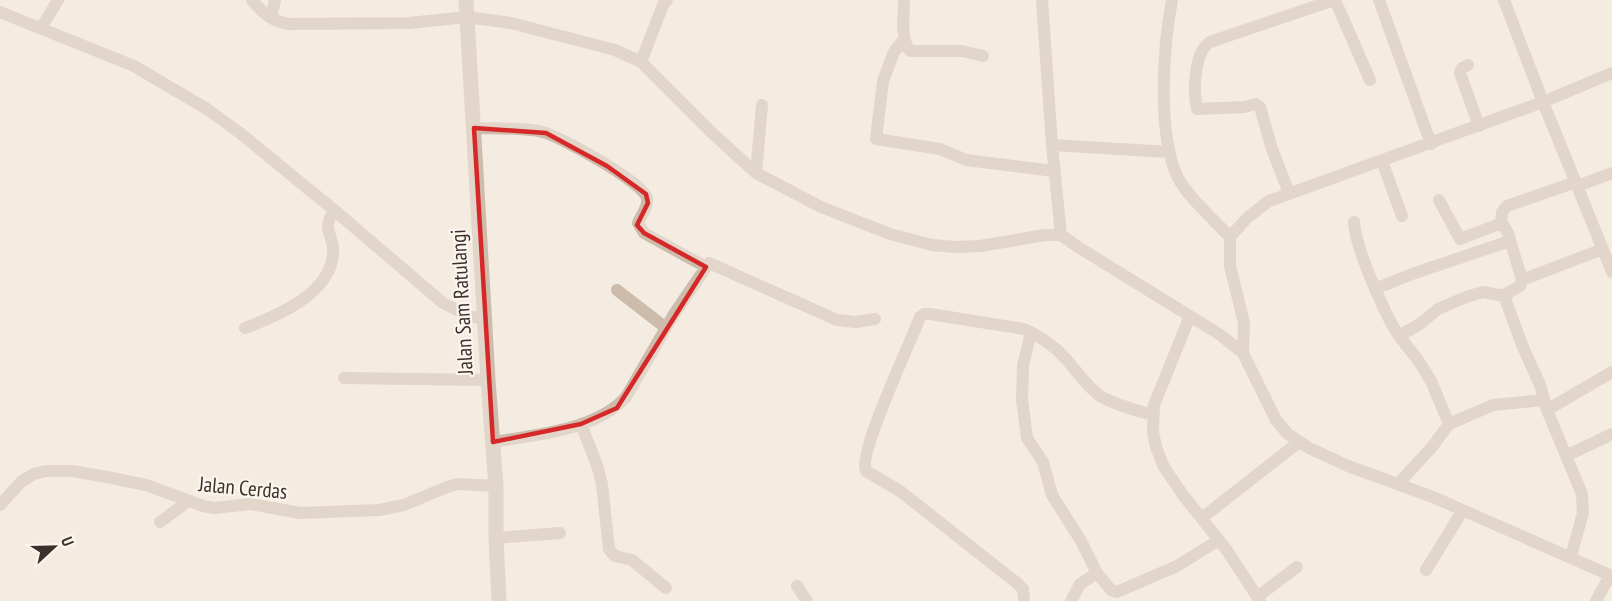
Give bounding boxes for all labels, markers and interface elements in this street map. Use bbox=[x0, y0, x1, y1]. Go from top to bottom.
street label: Jalan Sam Ratulangi bbox=[444, 229, 479, 376]
street label: Jalan Cerdas bbox=[197, 470, 288, 505]
north arrow bbox=[24, 517, 84, 577]
text: U bbox=[57, 534, 79, 549]

